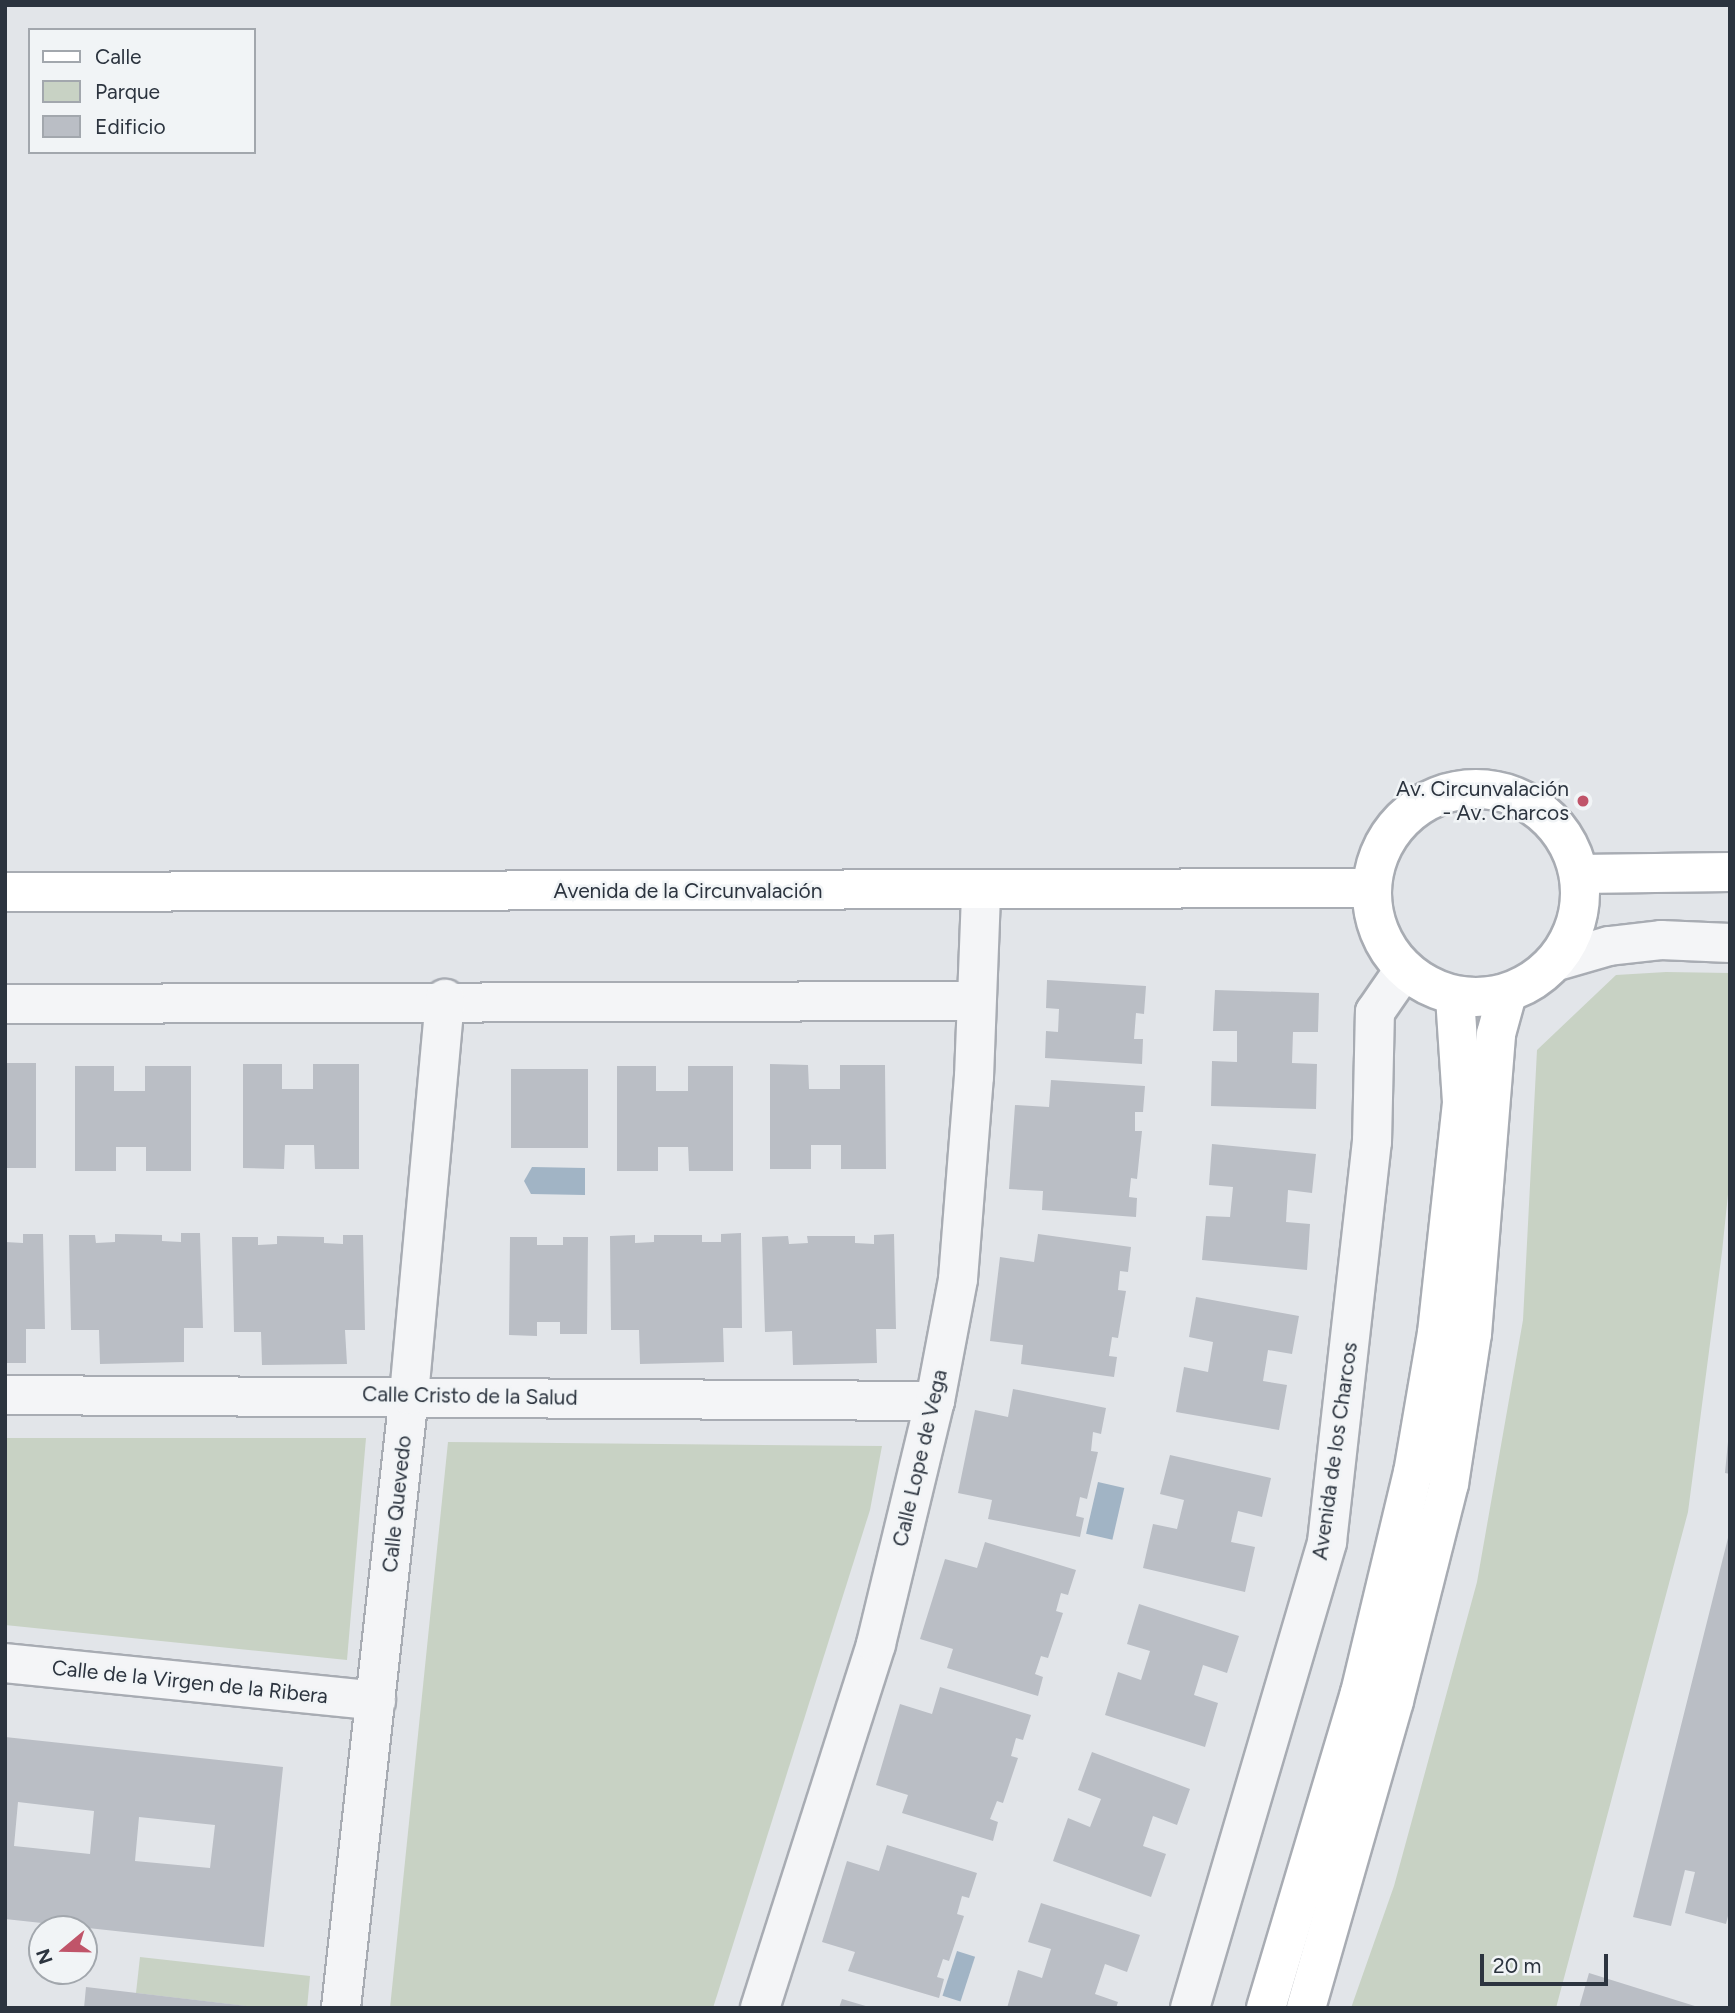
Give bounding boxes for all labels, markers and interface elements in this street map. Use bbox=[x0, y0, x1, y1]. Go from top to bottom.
legend bbox=[28, 28, 256, 154]
text: Calle bbox=[95, 44, 142, 69]
text: Parque bbox=[95, 79, 160, 104]
text: Edificio bbox=[95, 114, 166, 139]
place label: Av. Circunvalación - Av. Charcos bbox=[1396, 776, 1569, 826]
marker: Av. Circunvalación - Av. Charcos bbox=[1575, 793, 1591, 809]
street label: Avenida de la Circunvalación bbox=[554, 878, 822, 904]
street label: Avenida de los Charcos bbox=[1307, 1340, 1363, 1562]
street label: Calle Lope de Vega bbox=[887, 1367, 953, 1549]
street label: Calle Cristo de la Salud bbox=[362, 1382, 578, 1410]
street label: Calle Quevedo bbox=[377, 1434, 417, 1574]
street label: Calle de la Virgen de la Ribera bbox=[51, 1655, 329, 1709]
north arrow bbox=[28, 1915, 98, 1985]
scale bar bbox=[1483, 1940, 1611, 1984]
text: N bbox=[31, 1946, 58, 1967]
text: 20 m bbox=[1493, 1953, 1541, 1978]

